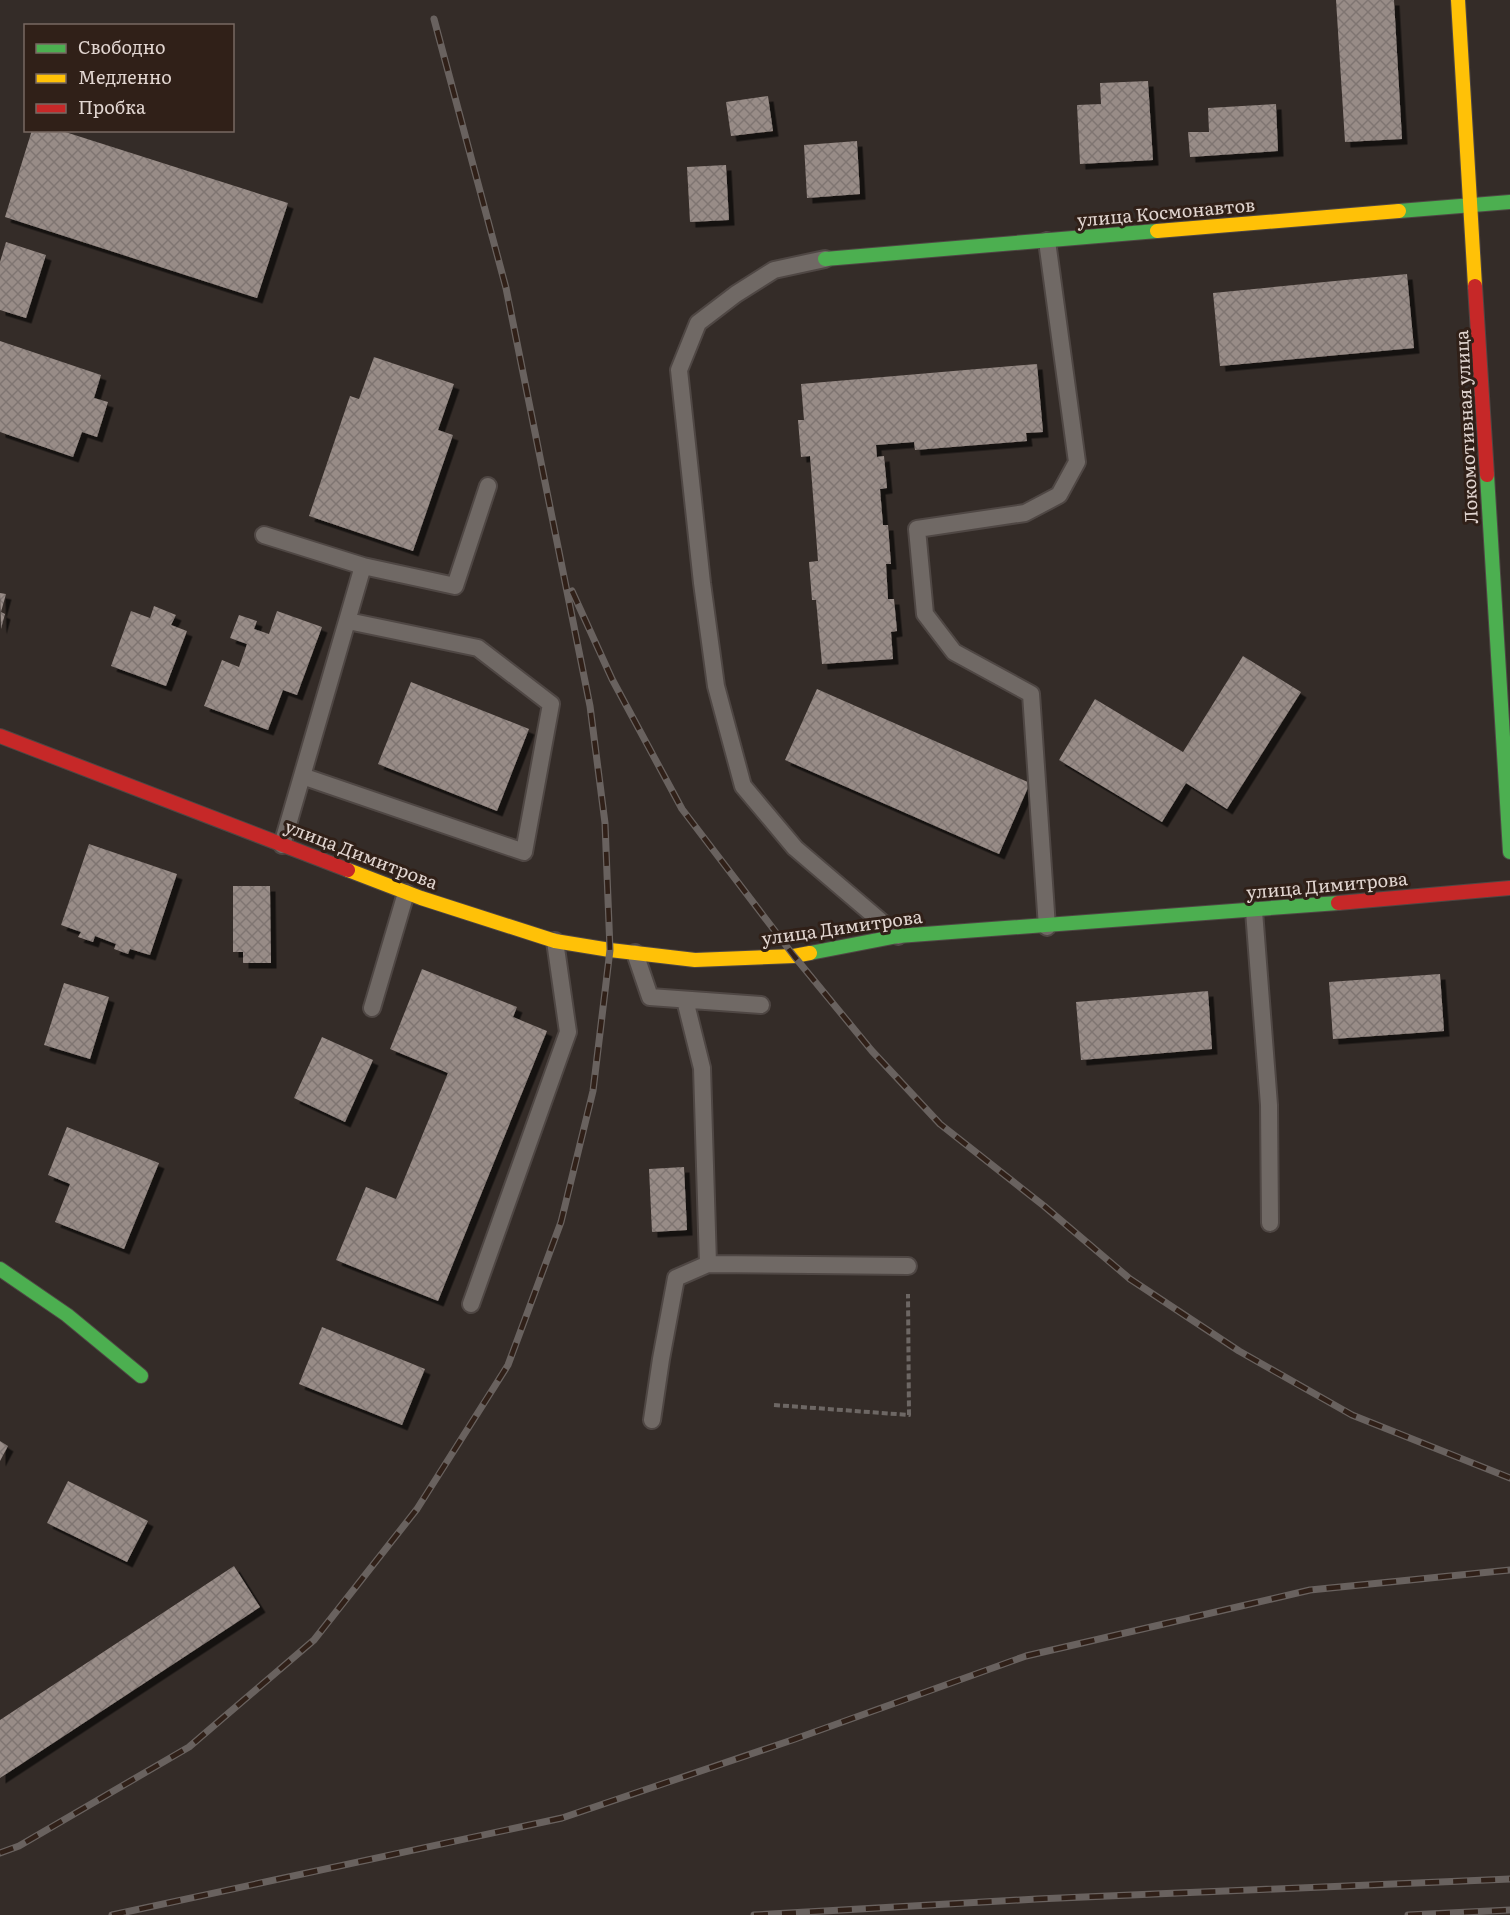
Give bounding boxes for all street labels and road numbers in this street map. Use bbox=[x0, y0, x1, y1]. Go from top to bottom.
street label: улица Космонавтов bbox=[1076, 190, 1256, 233]
street label: Локомотивная улица bbox=[1447, 329, 1484, 525]
street label: улица Димитрова bbox=[281, 812, 442, 895]
street label: улица Димитрова bbox=[1245, 864, 1409, 905]
street label: улица Димитрова bbox=[760, 902, 924, 951]

